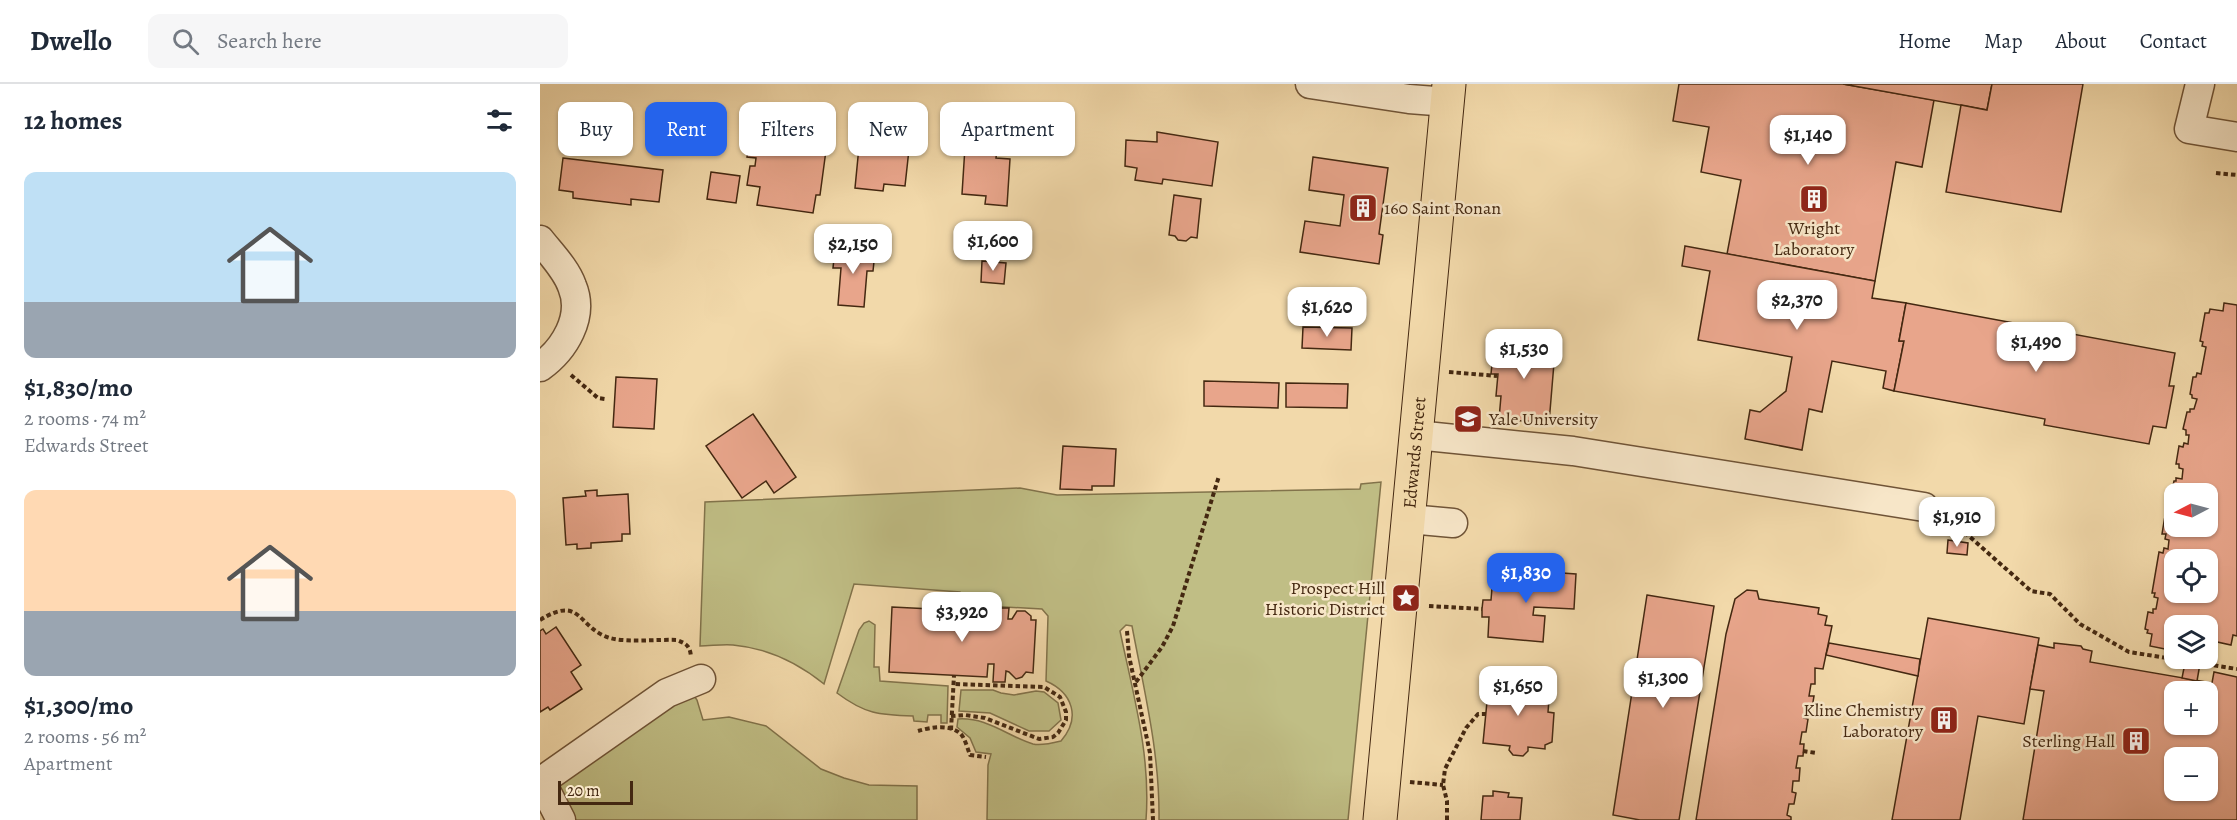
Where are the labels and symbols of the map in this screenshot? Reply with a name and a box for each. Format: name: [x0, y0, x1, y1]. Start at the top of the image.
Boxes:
pin: $1,140: [1759, 115, 1857, 166]
building icon: Wright Laboratory: [1798, 183, 1830, 215]
building icon: 160 Saint Ronan: [1347, 192, 1379, 224]
place label: 160 Saint Ronan: [1384, 196, 1501, 220]
place label: Wright Laboratory: [1774, 216, 1855, 261]
pin: $1,600: [944, 221, 1042, 272]
pin: $2,150: [804, 224, 902, 275]
pin: $2,370: [1748, 280, 1846, 331]
pin: $1,620: [1278, 287, 1376, 338]
pin: $1,490: [1987, 322, 2085, 373]
pin: $1,530: [1475, 329, 1573, 380]
street label: Edwards Street: [1397, 396, 1432, 510]
school or university icon: Yale University: [1452, 403, 1484, 435]
place label: Yale University: [1488, 407, 1599, 431]
north arrow: [2164, 483, 2218, 537]
pin: $1,910: [1908, 497, 2006, 548]
pin: $1,830: [1477, 553, 1575, 604]
place label: Prospect Hill Historic District: [1265, 576, 1386, 621]
place icon: Prospect Hill Historic District: [1390, 582, 1422, 614]
pin: $3,920: [913, 592, 1011, 643]
pin: $1,300: [1614, 658, 1712, 709]
pin: $1,650: [1469, 666, 1567, 717]
place label: Kline Chemistry Laboratory: [1803, 698, 1924, 743]
building icon: Kline Chemistry Laboratory: [1928, 704, 1960, 736]
building icon: Sterling Hall: [2120, 725, 2152, 757]
place label: Sterling Hall: [2022, 729, 2116, 753]
scale bar: [558, 778, 633, 806]

